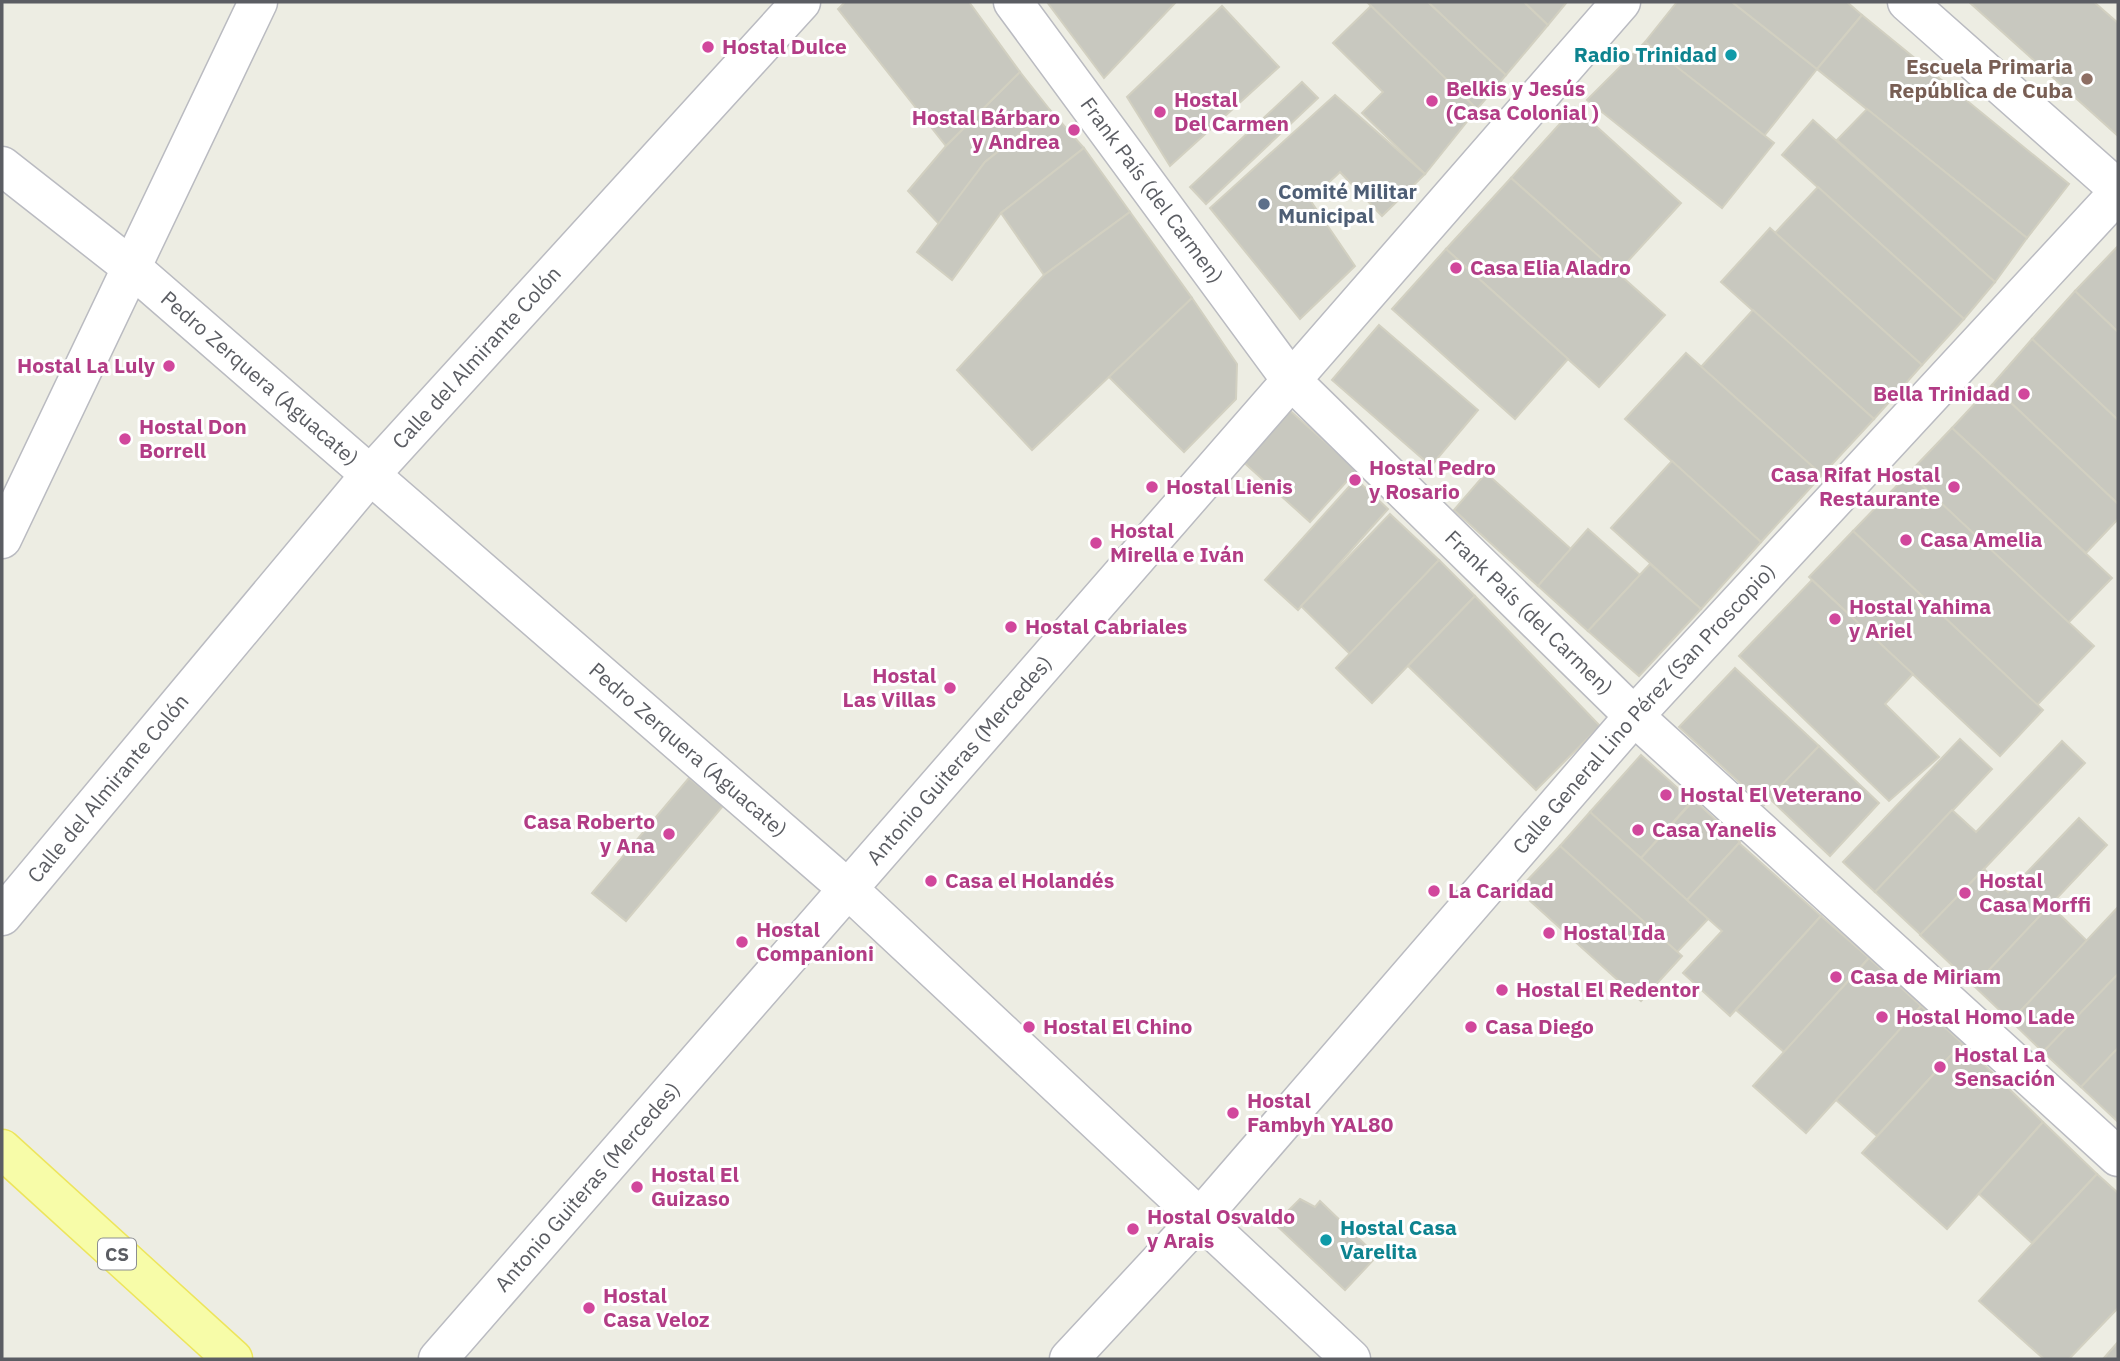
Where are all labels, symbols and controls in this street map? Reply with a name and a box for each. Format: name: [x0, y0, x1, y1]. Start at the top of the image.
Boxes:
place label: Hostal Dulce: [722, 32, 847, 60]
marker: Hostal Dulce: [700, 39, 716, 55]
place label: Radio Trinidad: [1574, 40, 1717, 68]
marker: Radio Trinidad: [1723, 47, 1739, 63]
place label: Escuela Primaria República de Cuba: [1889, 52, 2073, 104]
marker: Escuela Primaria República de Cuba: [2079, 71, 2095, 87]
place label: Belkis y Jesús (Casa Colonial ): [1446, 74, 1599, 126]
place label: Hostal Del Carmen: [1174, 85, 1289, 137]
street label: Frank País (del Carmen): [1075, 91, 1230, 289]
marker: Belkis y Jesús (Casa Colonial ): [1424, 93, 1440, 109]
place label: Hostal Bárbaro y Andrea: [912, 103, 1060, 155]
marker: Hostal Del Carmen: [1152, 104, 1168, 120]
marker: Hostal Bárbaro y Andrea: [1066, 122, 1082, 138]
place label: Comité Militar Municipal: [1278, 177, 1418, 229]
marker: Comité Militar Municipal: [1256, 196, 1272, 212]
place label: Casa Elia Aladro: [1470, 253, 1631, 281]
street label: Calle del Almirante Colón: [386, 260, 567, 455]
marker: Casa Elia Aladro: [1448, 260, 1464, 276]
street label: Pedro Zerquera (Aguacate): [155, 284, 365, 471]
place label: Hostal La Luly: [17, 351, 156, 379]
marker: Hostal La Luly: [161, 358, 177, 374]
place label: Bella Trinidad: [1873, 379, 2010, 407]
marker: Bella Trinidad: [2016, 386, 2032, 402]
place label: Hostal Don Borrell: [139, 412, 247, 464]
marker: Hostal Don Borrell: [117, 431, 133, 447]
place label: Hostal Pedro y Rosario: [1369, 453, 1496, 505]
place label: Casa Rifat Hostal Restaurante: [1771, 460, 1940, 512]
place label: Hostal Lienis: [1166, 472, 1293, 500]
marker: Hostal Pedro y Rosario: [1347, 472, 1363, 488]
marker: Hostal Lienis: [1144, 479, 1160, 495]
marker: Casa Rifat Hostal Restaurante: [1946, 479, 1962, 495]
place label: Hostal Mirella e Iván: [1110, 516, 1244, 568]
street label: Frank País (del Carmen): [1439, 524, 1619, 701]
place label: Casa Amelia: [1920, 525, 2042, 553]
marker: Casa Amelia: [1898, 532, 1914, 548]
marker: Hostal Mirella e Iván: [1088, 535, 1104, 551]
street label: Calle General Lino Pérez (San Proscopio): [1506, 557, 1781, 860]
place label: Hostal Yahima y Ariel: [1849, 592, 1991, 644]
marker: Hostal Yahima y Ariel: [1827, 611, 1843, 627]
place label: Hostal Cabriales: [1025, 612, 1187, 640]
marker: Hostal Cabriales: [1003, 619, 1019, 635]
street label: Antonio Guiteras (Mercedes): [860, 649, 1058, 871]
street label: Pedro Zerquera (Aguacate): [584, 656, 793, 843]
place label: Hostal Las Villas: [843, 661, 936, 713]
marker: Hostal Las Villas: [942, 680, 958, 696]
street label: Calle del Almirante Colón: [21, 688, 195, 888]
place label: Hostal El Veterano: [1680, 780, 1862, 808]
marker: Hostal El Veterano: [1658, 787, 1674, 803]
place label: Casa Roberto y Ana: [523, 807, 655, 859]
place label: Casa Yanelis: [1652, 815, 1777, 843]
marker: Casa Yanelis: [1630, 822, 1646, 838]
marker: Casa Roberto y Ana: [661, 826, 677, 842]
place label: Casa el Holandés: [945, 866, 1114, 894]
place label: Hostal Casa Morffi: [1979, 866, 2091, 918]
marker: Casa el Holandés: [923, 873, 939, 889]
place label: La Caridad: [1448, 876, 1554, 904]
marker: La Caridad: [1426, 883, 1442, 899]
marker: Hostal Casa Morffi: [1957, 885, 1973, 901]
place label: Hostal Companioni: [756, 915, 874, 967]
place label: Hostal Ida: [1563, 918, 1666, 946]
marker: Hostal Ida: [1541, 925, 1557, 941]
marker: Hostal Companioni: [734, 934, 750, 950]
place label: Casa de Miriam: [1850, 962, 2001, 990]
marker: Casa de Miriam: [1828, 969, 1844, 985]
place label: Hostal El Redentor: [1516, 975, 1700, 1003]
marker: Hostal El Redentor: [1494, 982, 1510, 998]
place label: Hostal Homo Lade: [1896, 1002, 2075, 1030]
marker: Hostal Homo Lade: [1874, 1009, 1890, 1025]
place label: Hostal El Chino: [1043, 1012, 1193, 1040]
place label: Casa Diego: [1485, 1012, 1594, 1040]
marker: Hostal El Chino: [1021, 1019, 1037, 1035]
marker: Casa Diego: [1463, 1019, 1479, 1035]
place label: Hostal La Sensación: [1954, 1040, 2055, 1092]
marker: Hostal La Sensación: [1932, 1059, 1948, 1075]
street label: Antonio Guiteras (Mercedes): [488, 1076, 686, 1297]
place label: Hostal Fambyh YAL80: [1247, 1086, 1393, 1138]
marker: Hostal Fambyh YAL80: [1225, 1105, 1241, 1121]
place label: Hostal El Guizaso: [651, 1160, 739, 1212]
marker: Hostal El Guizaso: [629, 1179, 645, 1195]
place label: Hostal Osvaldo y Arais: [1147, 1202, 1295, 1254]
place label: Hostal Casa Varelita: [1340, 1213, 1457, 1265]
marker: Hostal Osvaldo y Arais: [1125, 1221, 1141, 1237]
marker: Hostal Casa Varelita: [1318, 1232, 1334, 1248]
road number: CS: [98, 1238, 136, 1270]
place label: Hostal Casa Veloz: [603, 1281, 710, 1333]
marker: Hostal Casa Veloz: [581, 1300, 597, 1316]

